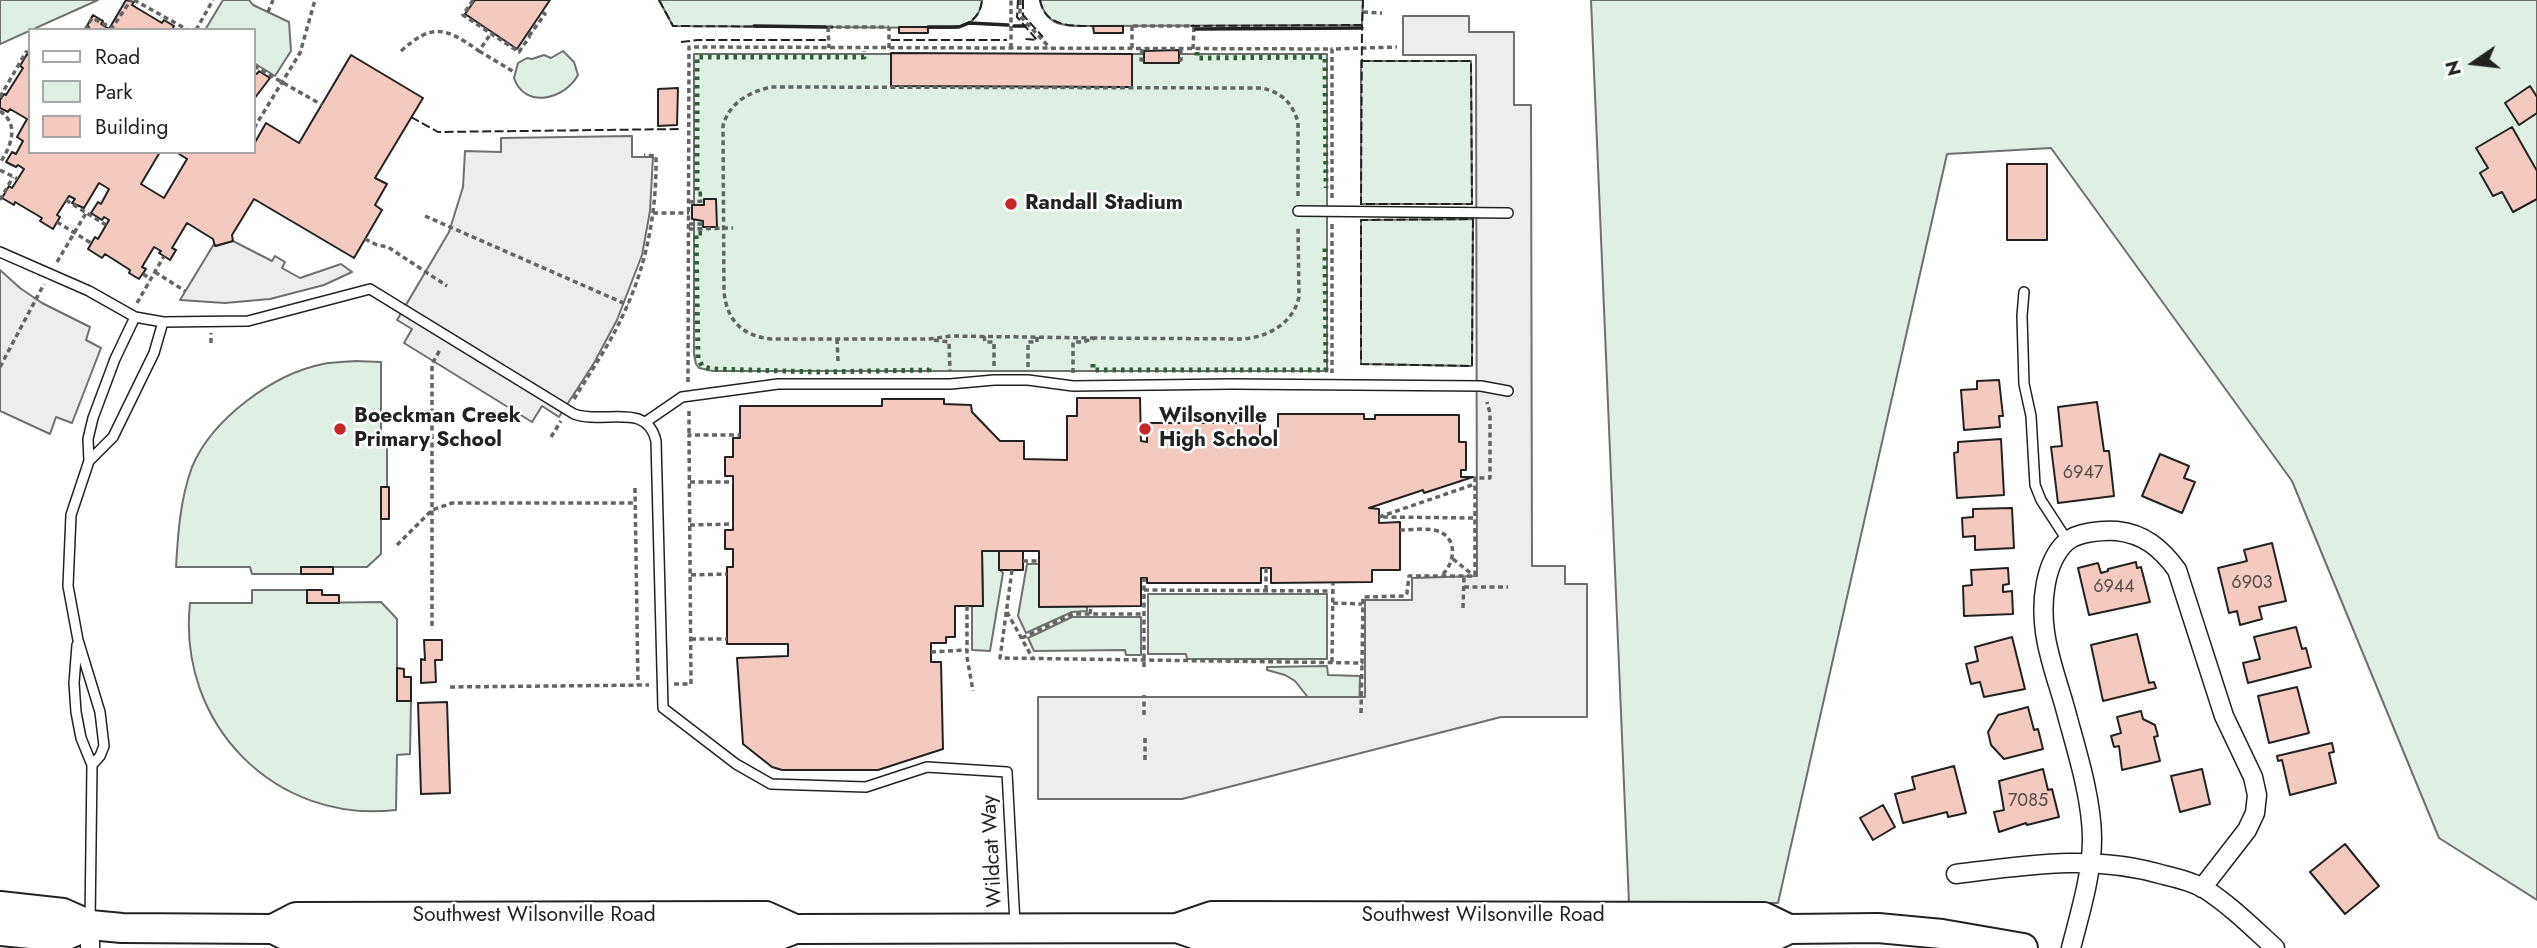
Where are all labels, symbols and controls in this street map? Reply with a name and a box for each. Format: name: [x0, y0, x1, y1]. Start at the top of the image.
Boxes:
legend: [28, 28, 256, 154]
north arrow: [2439, 28, 2509, 98]
text: Road: [95, 42, 140, 72]
text: N: [2438, 58, 2468, 79]
text: Park: [95, 77, 132, 107]
text: Building: [95, 112, 168, 142]
place label: Randall Stadium: [1025, 191, 1183, 217]
marker: Randall Stadium: [1003, 196, 1019, 212]
place label: Boeckman Creek Primary School: [354, 404, 521, 454]
place label: Wilsonville High School: [1159, 404, 1278, 454]
marker: Boeckman Creek Primary School: [332, 421, 348, 437]
marker: Wilsonville High School: [1137, 421, 1153, 437]
house number: 6947: [2063, 463, 2103, 485]
house number: 6903: [2231, 573, 2273, 595]
house number: 6944: [2093, 577, 2135, 599]
house number: 7085: [2008, 791, 2048, 813]
street label: Wildcat Way: [977, 794, 1009, 908]
street label: Southwest Wilsonville Road: [412, 903, 656, 929]
street label: Southwest Wilsonville Road: [1361, 903, 1605, 929]

